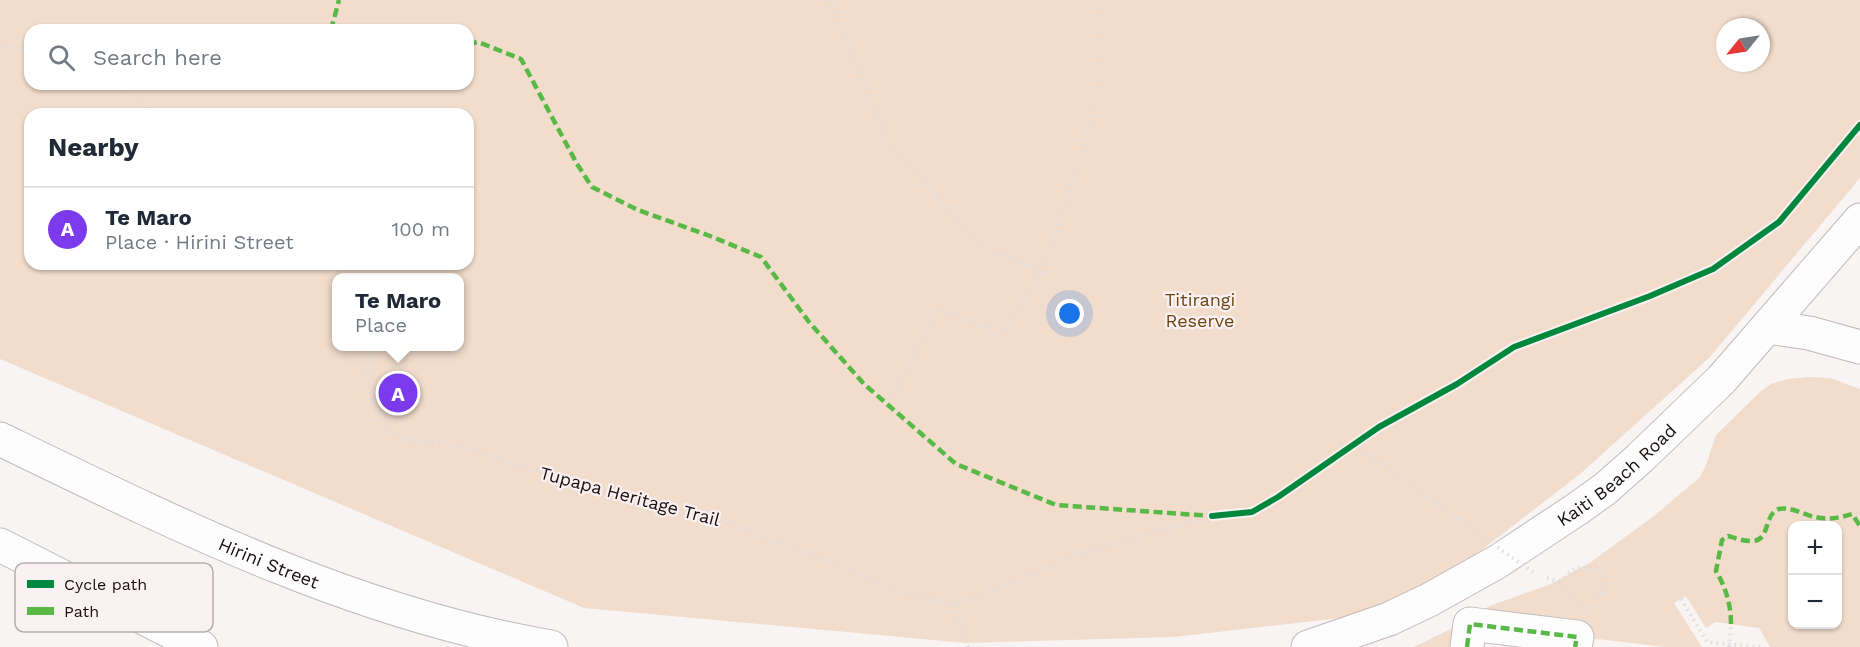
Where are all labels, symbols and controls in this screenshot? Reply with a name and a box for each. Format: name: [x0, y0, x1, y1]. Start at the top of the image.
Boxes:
north arrow: [1716, 18, 1770, 72]
search box: [24, 24, 474, 90]
icon: search: [45, 41, 78, 74]
text: Search here: [93, 45, 222, 70]
text: Nearby: [48, 132, 139, 162]
text: Te Maro: [105, 205, 192, 230]
text: A: [61, 217, 74, 241]
text: 100 m: [391, 217, 450, 241]
text: Place · Hirini Street: [105, 230, 294, 254]
popup: [332, 273, 464, 351]
text: Te Maro: [355, 288, 441, 313]
park label: Titirangi Reserve: [1165, 289, 1235, 331]
your location: [1055, 299, 1084, 328]
text: Place: [355, 313, 407, 337]
pin: A: [378, 370, 418, 416]
street label: Kaiti Beach Road: [1553, 419, 1680, 530]
street label: Tupapa Heritage Trail: [538, 462, 723, 530]
map controls: [1788, 521, 1842, 629]
button: +: [1788, 521, 1842, 575]
street label: Hirini Street: [216, 533, 322, 592]
legend: [15, 563, 213, 632]
text: Cycle path: [64, 575, 147, 594]
button: −: [1788, 575, 1842, 629]
text: Path: [64, 602, 99, 621]

